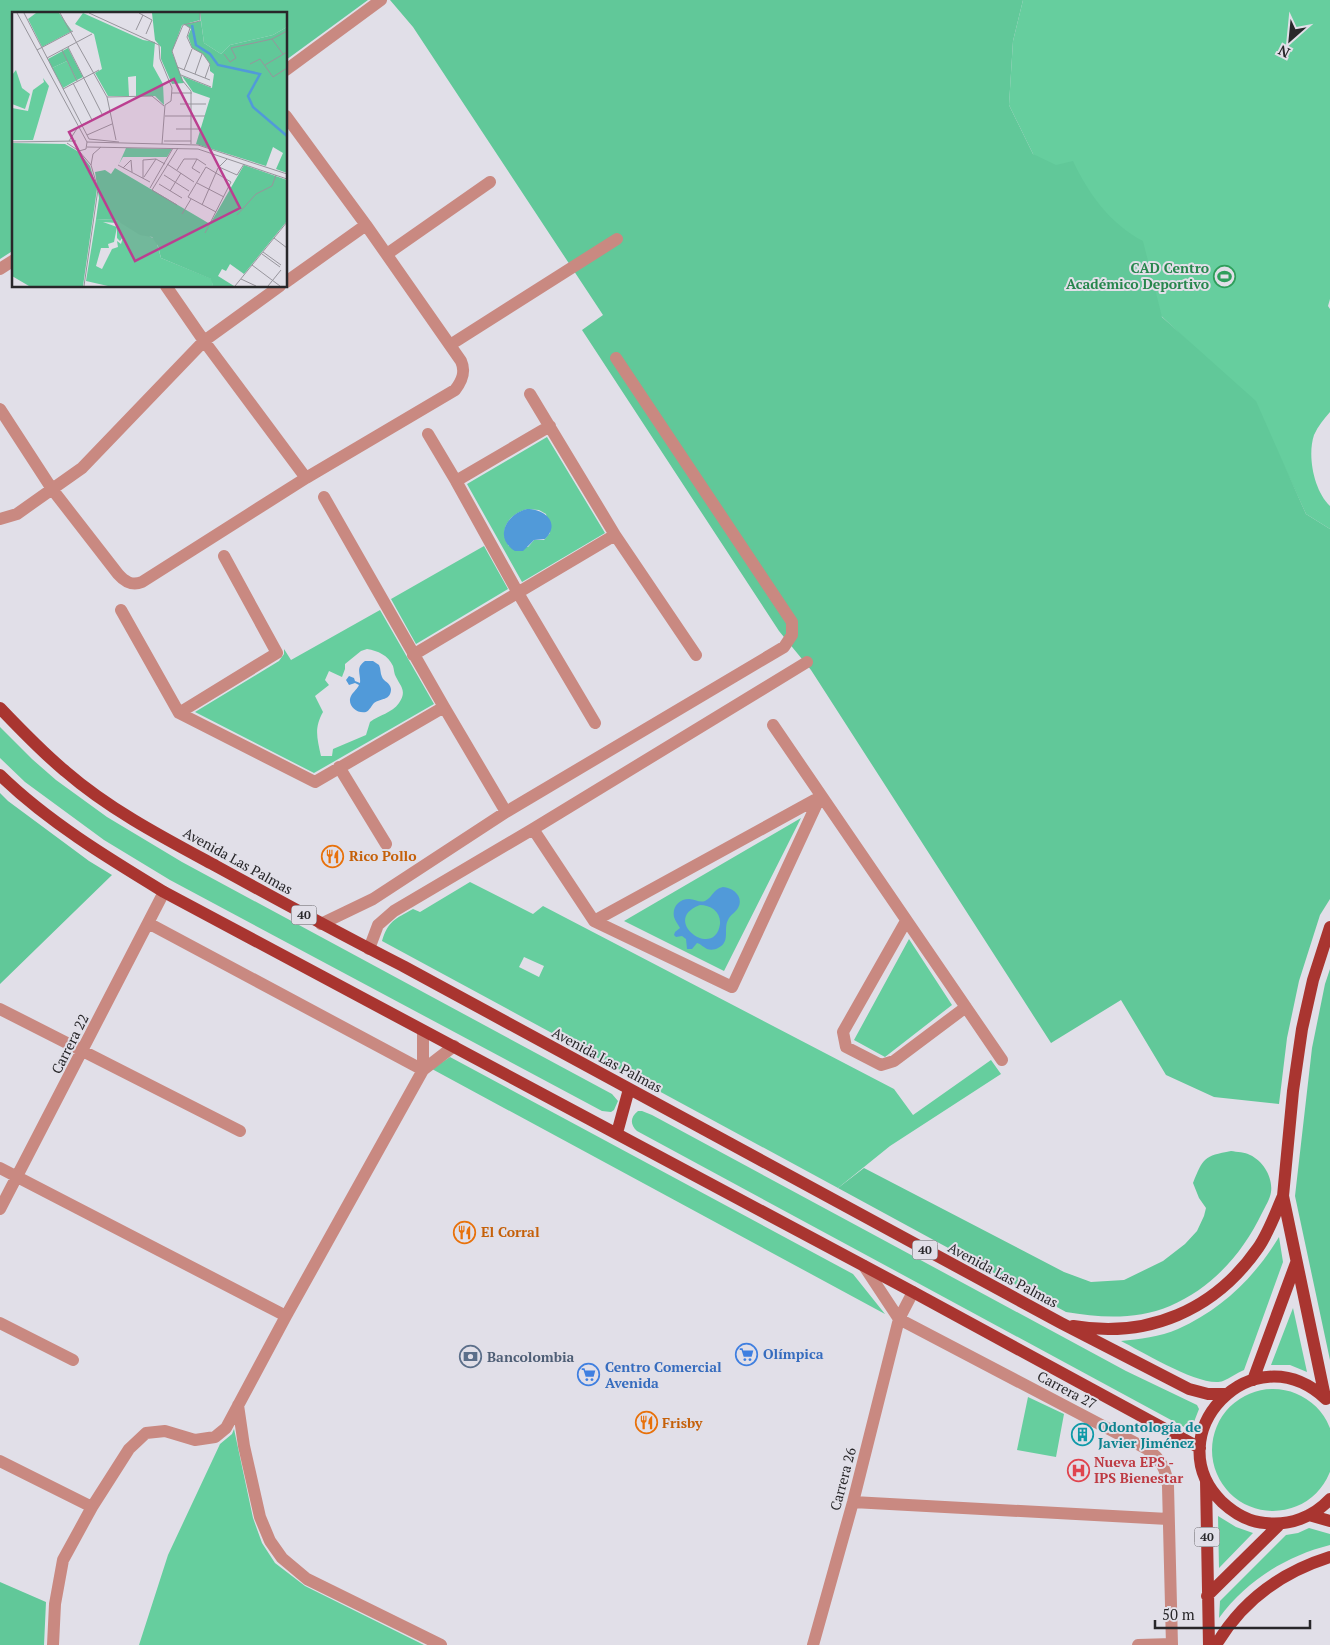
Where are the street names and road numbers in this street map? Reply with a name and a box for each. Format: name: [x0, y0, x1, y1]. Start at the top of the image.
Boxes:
street label: Avenida Las Palmas: [180, 823, 296, 899]
road number: 40: [292, 906, 316, 924]
street label: Carrera 22: [46, 1011, 93, 1077]
street label: Avenida Las Palmas: [549, 1022, 666, 1097]
street label: Avenida Las Palmas: [945, 1237, 1062, 1312]
road number: 40: [912, 1240, 938, 1260]
street label: Carrera 27: [1034, 1366, 1100, 1413]
street label: Carrera 26: [825, 1445, 860, 1513]
road number: 40: [1194, 1528, 1220, 1546]

